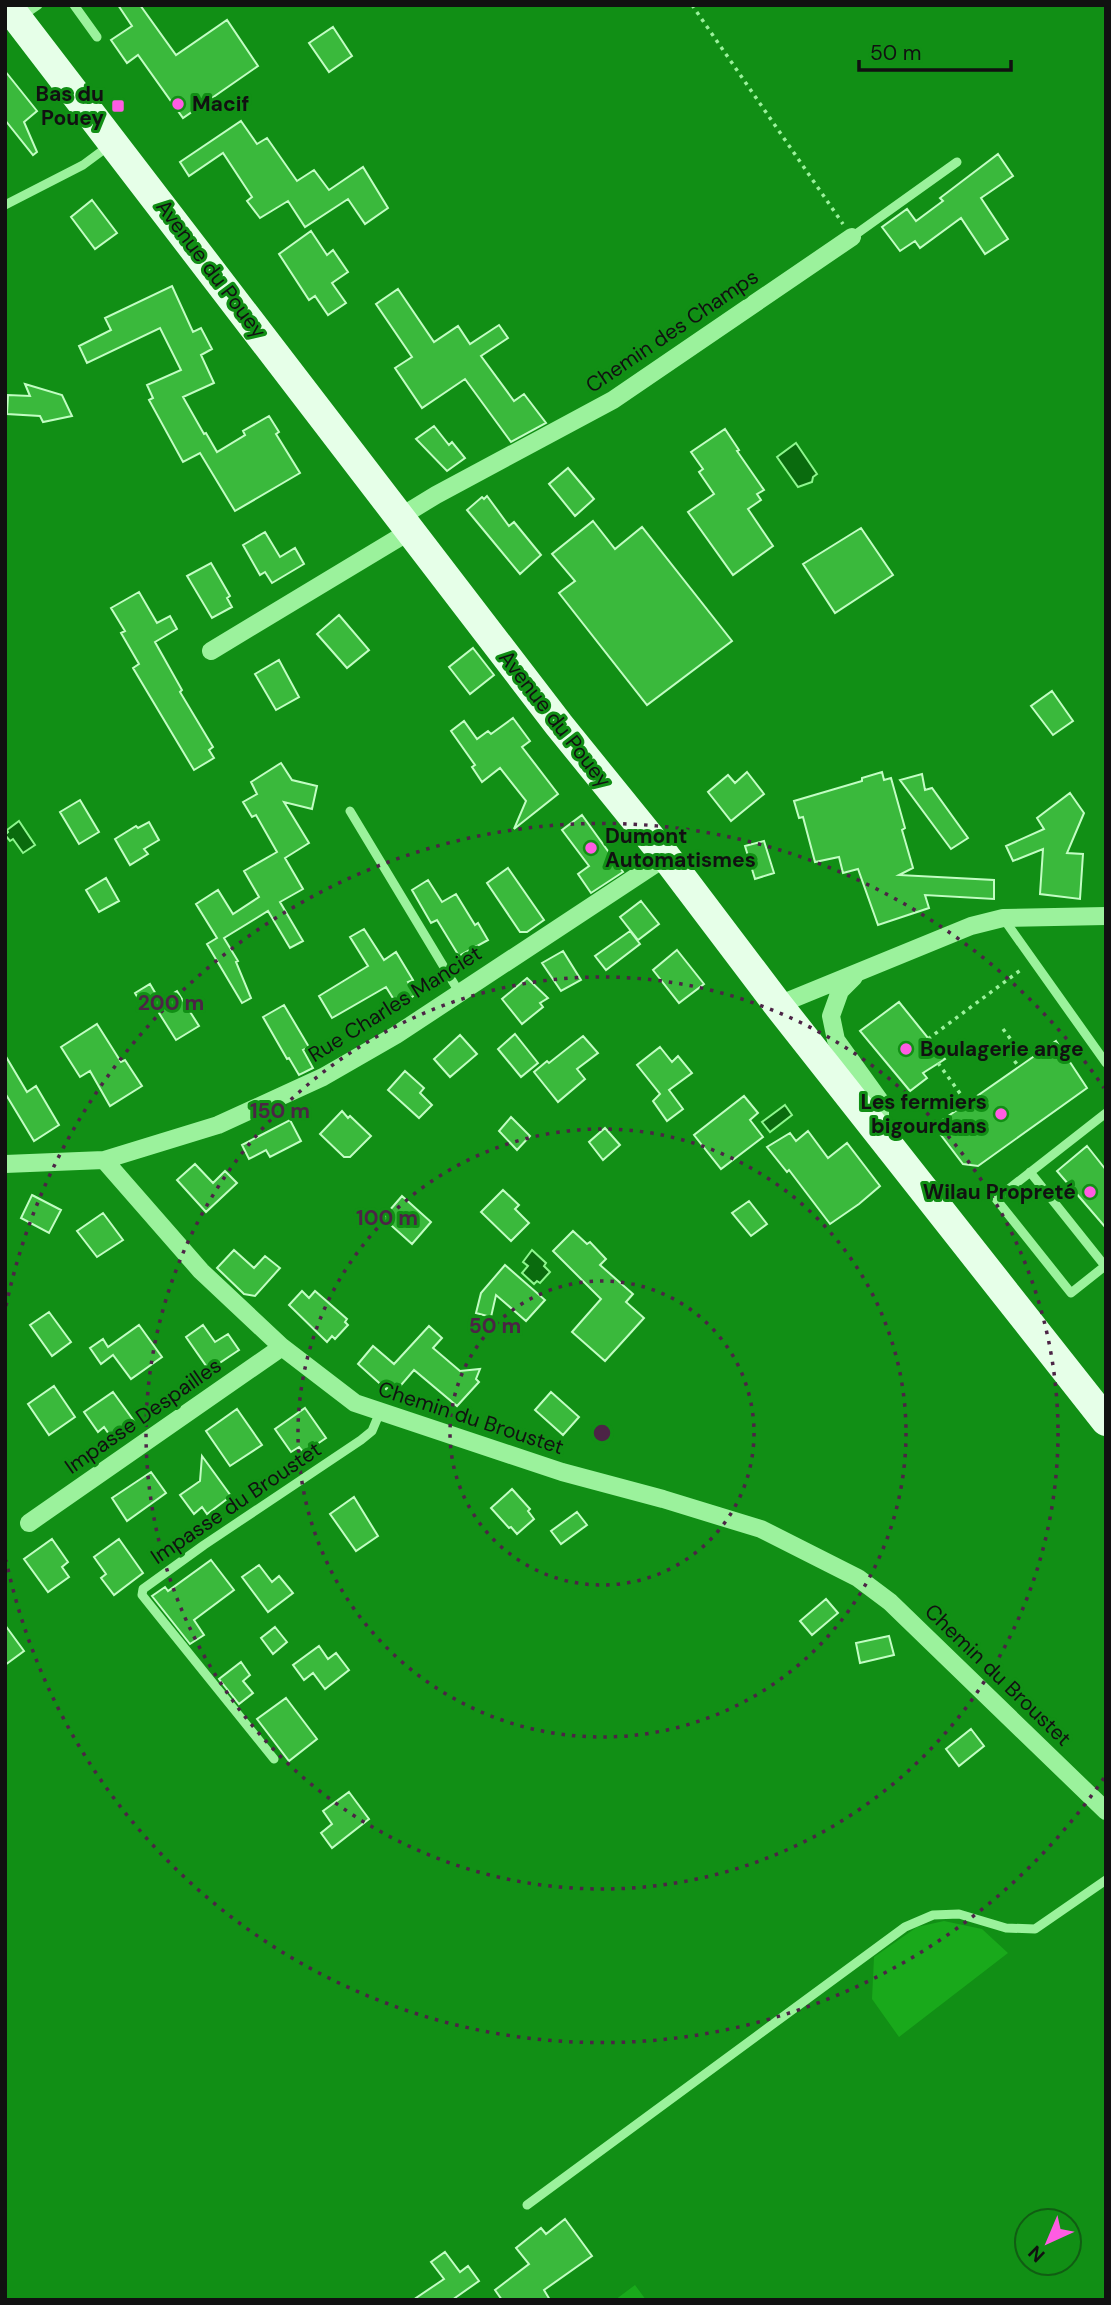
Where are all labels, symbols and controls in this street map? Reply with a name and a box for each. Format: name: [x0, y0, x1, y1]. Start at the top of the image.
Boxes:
scale bar: [859, 28, 1011, 72]
text: 50 m: [870, 39, 921, 67]
place label: Bas du Pouey: [35, 80, 104, 132]
place label: Macif: [192, 90, 249, 118]
marker: Macif: [170, 96, 186, 112]
marker: Bas du Pouey: [110, 98, 126, 114]
street label: Avenue du Pouey: [150, 194, 273, 344]
street label: Chemin des Champs: [580, 263, 764, 399]
street label: Avenue du Pouey: [493, 645, 618, 794]
place label: Dumont Automatismes: [605, 822, 756, 874]
marker: Dumont Automatismes: [583, 840, 599, 856]
street label: Rue Charles Manciet: [303, 939, 487, 1069]
text: 200 m: [138, 989, 204, 1017]
place label: Boulagerie ange: [920, 1035, 1084, 1063]
marker: Boulagerie ange: [898, 1041, 914, 1057]
place label: Les fermiers bigourdans: [860, 1088, 987, 1140]
text: 150 m: [250, 1097, 310, 1125]
marker: Les fermiers bigourdans: [993, 1106, 1009, 1122]
place label: Wilau Propreté: [923, 1178, 1076, 1206]
marker: Wilau Propreté: [1082, 1184, 1098, 1200]
text: 100 m: [356, 1204, 418, 1232]
text: 50 m: [469, 1312, 521, 1340]
street label: Impasse Despailles: [59, 1351, 227, 1481]
street label: Chemin du Broustet: [375, 1375, 567, 1461]
centre of rings: [590, 1421, 614, 1445]
street label: Impasse du Broustet: [145, 1435, 327, 1571]
street label: Chemin du Broustet: [919, 1598, 1077, 1752]
north arrow: [1013, 2207, 1083, 2277]
text: N: [1023, 2240, 1050, 2268]

